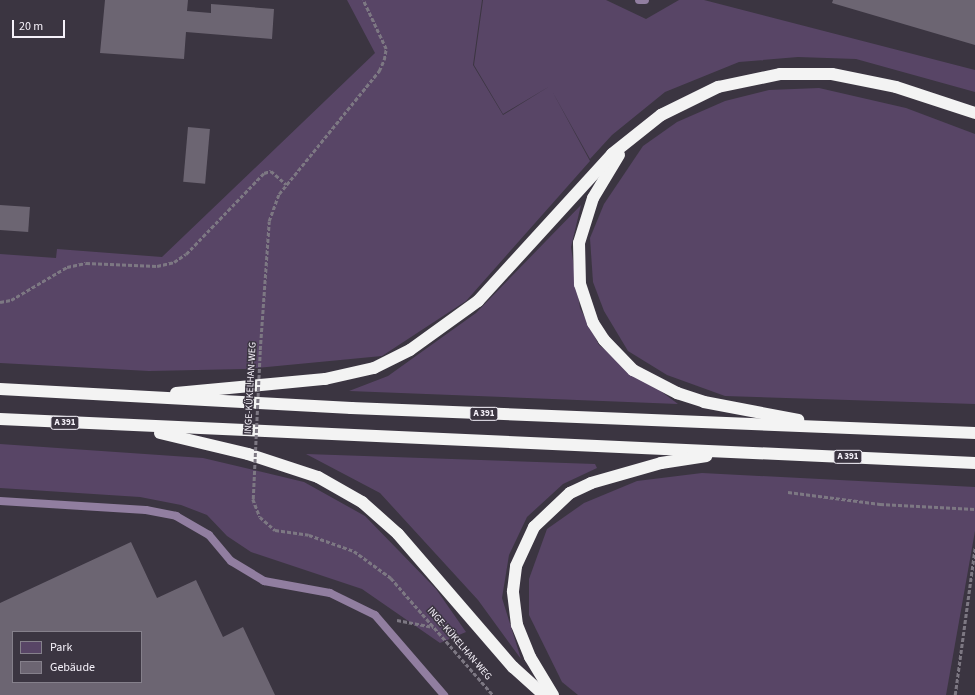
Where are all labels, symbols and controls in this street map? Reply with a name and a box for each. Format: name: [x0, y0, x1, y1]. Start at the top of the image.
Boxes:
scale bar: [14, 12, 67, 38]
text: 20 m: [19, 18, 43, 35]
street label: INGE-KÜKELHAN-WEG: [243, 342, 259, 434]
road number: A 391: [469, 407, 499, 421]
road number: A 391: [50, 416, 80, 430]
road number: A 391: [833, 450, 863, 464]
street label: INGE-KÜKELHAN-WEG: [424, 605, 494, 683]
legend: [12, 631, 142, 683]
text: Park: [50, 639, 72, 656]
text: Gebäude: [50, 659, 95, 676]

